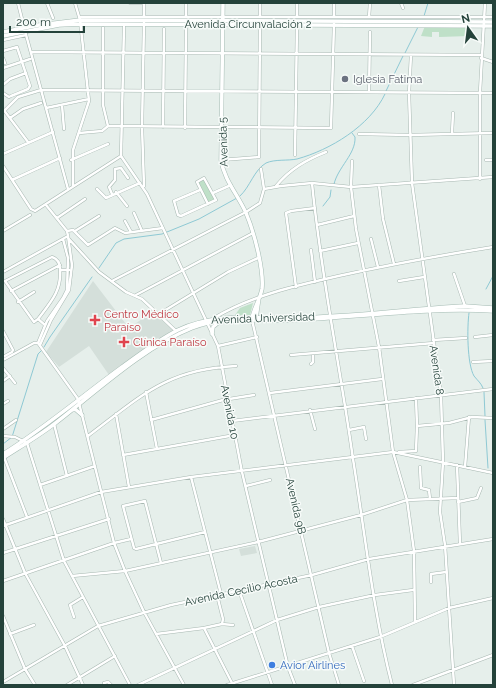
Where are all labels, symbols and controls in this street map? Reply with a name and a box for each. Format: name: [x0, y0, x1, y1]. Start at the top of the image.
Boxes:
scale bar: [10, 8, 84, 34]
north arrow: [448, 8, 488, 48]
text: N: [460, 11, 471, 26]
text: 200 m: [16, 15, 51, 29]
street label: Avenida Circunvalación 2: [185, 18, 312, 31]
place label: Iglesia Fatima: [353, 73, 422, 86]
marker: Iglesia Fatima: [340, 74, 350, 84]
street label: Avenida 5: [216, 117, 231, 167]
place label: Centro Médico Paraíso: [104, 308, 179, 334]
street label: Avenida Universidad: [211, 310, 315, 327]
marker: Centro Médico Paraíso: [89, 314, 101, 326]
marker: Clínica Paraíso: [118, 336, 130, 348]
place label: Clínica Paraíso: [133, 336, 207, 349]
street label: Avenida 8: [427, 344, 446, 396]
street label: Avenida 10: [218, 384, 241, 441]
street label: Avenida 9B: [283, 477, 308, 536]
street label: Avenida Cecilio Acosta: [183, 572, 299, 609]
place label: Avior Airlines: [280, 659, 345, 672]
marker: Avior Airlines: [267, 660, 277, 670]

